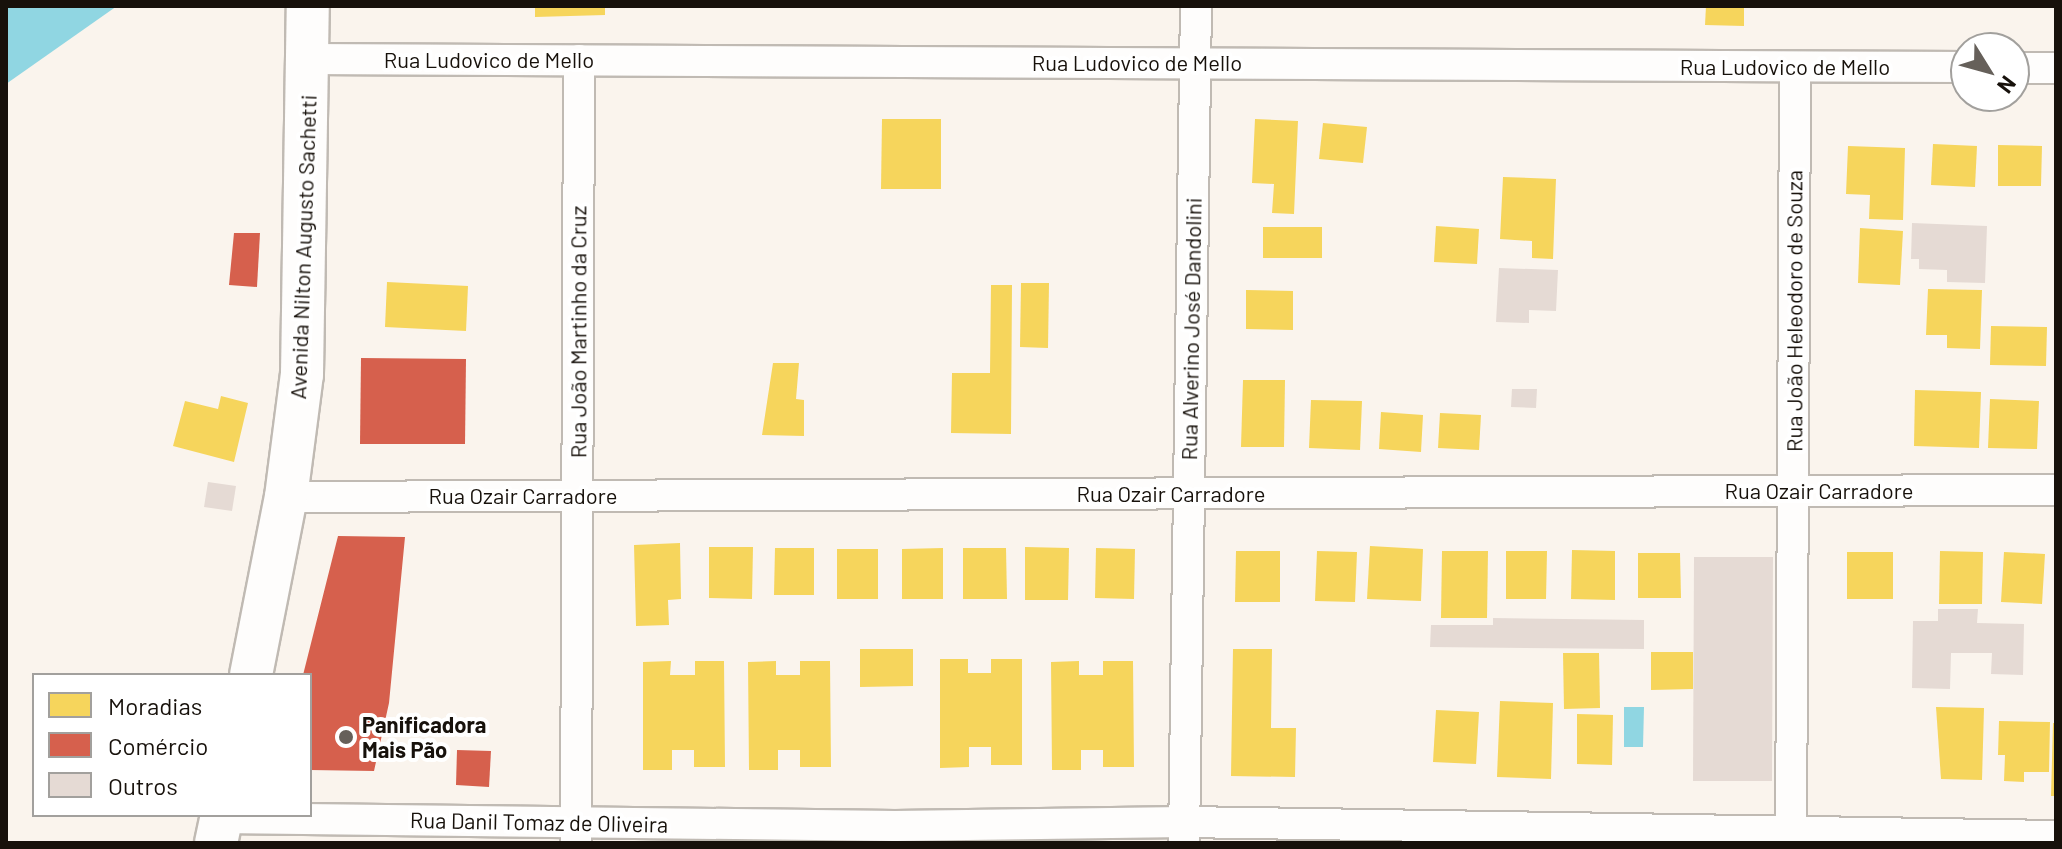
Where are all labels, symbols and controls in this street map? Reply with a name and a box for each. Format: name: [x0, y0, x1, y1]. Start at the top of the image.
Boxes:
north arrow: [1950, 32, 2030, 112]
street label: Rua Ludovico de Mello: [384, 47, 594, 73]
street label: Rua Ludovico de Mello: [1032, 50, 1242, 76]
street label: Rua Ludovico de Mello: [1680, 54, 1890, 80]
text: N: [1993, 72, 2022, 99]
street label: Avenida Nilton Augusto Sachetti: [284, 94, 322, 400]
street label: Rua João Heleodoro de Souza: [1781, 170, 1807, 452]
street label: Rua Alverino José Dandolini: [1176, 197, 1206, 461]
street label: Rua João Martinho da Cruz: [565, 206, 591, 458]
street label: Rua Ozair Carradore: [1725, 478, 1913, 504]
street label: Rua Ozair Carradore: [1077, 481, 1265, 507]
street label: Rua Ozair Carradore: [429, 483, 617, 509]
legend: [32, 673, 312, 817]
text: Moradias: [108, 691, 202, 720]
place label: Panificadora Mais Pão: [362, 711, 486, 762]
marker: Panificadora Mais Pão: [337, 728, 355, 746]
text: Comércio: [108, 731, 208, 760]
text: Outros: [108, 771, 178, 800]
street label: Rua Danil Tomaz de Oliveira: [410, 807, 668, 837]

